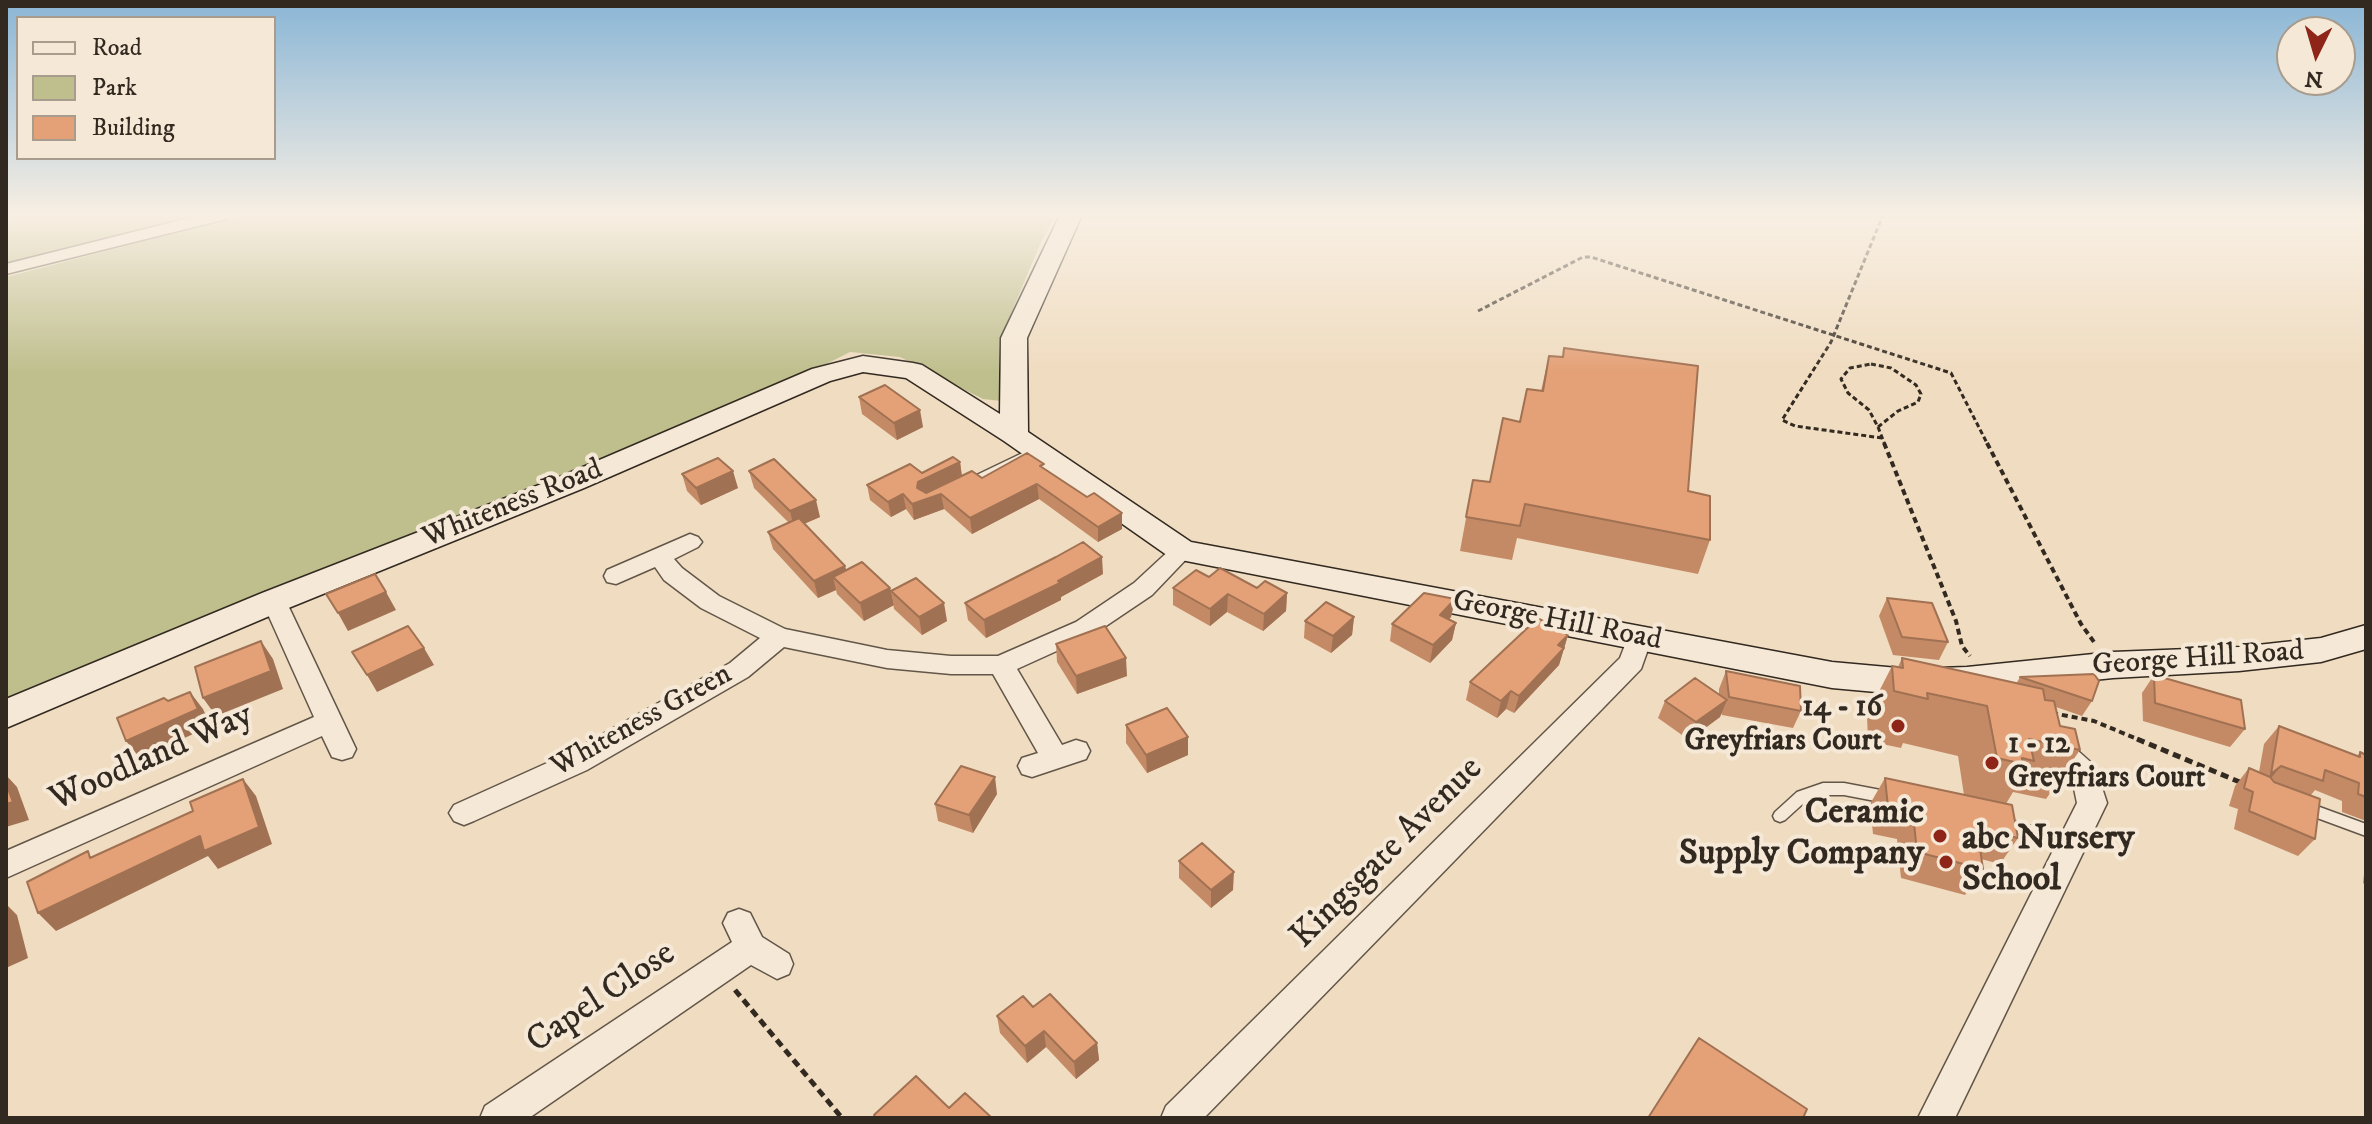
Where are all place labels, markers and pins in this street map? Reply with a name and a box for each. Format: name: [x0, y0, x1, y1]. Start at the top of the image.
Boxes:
place label: 14 - 16 Greyfriars Court: [1685, 691, 1882, 762]
marker: 14 - 16 Greyfriars Court: [1889, 717, 1907, 735]
place label: 1 - 12 Greyfriars Court: [2008, 728, 2205, 798]
marker: 1 - 12 Greyfriars Court: [1983, 754, 2001, 772]
place label: Ceramic Supply Company: [1679, 793, 1924, 878]
place label: abc Nursery School: [1962, 819, 2134, 904]
marker: Ceramic Supply Company: [1931, 827, 1949, 845]
marker: abc Nursery School: [1937, 853, 1955, 871]

